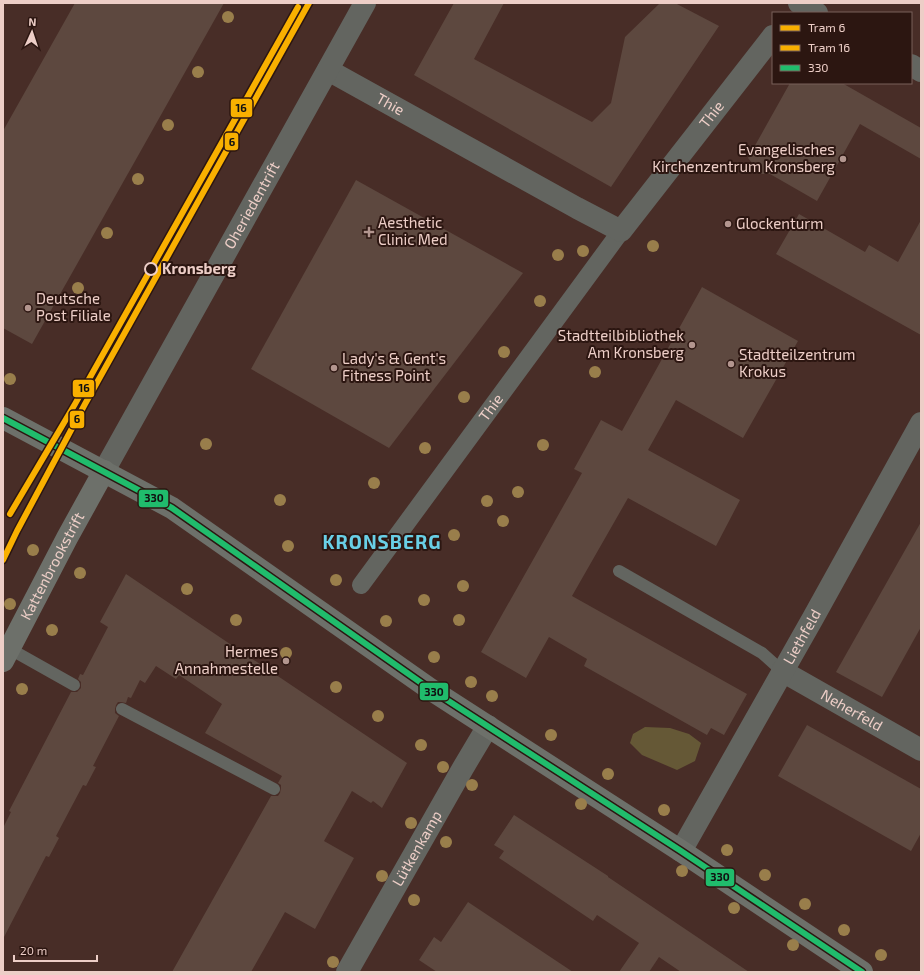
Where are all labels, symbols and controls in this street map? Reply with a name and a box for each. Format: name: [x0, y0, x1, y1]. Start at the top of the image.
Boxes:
north arrow: [12, 12, 52, 52]
legend: [772, 12, 912, 84]
text: N: [28, 15, 37, 28]
text: Tram 6: [808, 20, 845, 34]
text: Tram 16: [808, 40, 850, 54]
text: 330: [808, 60, 829, 74]
street label: Thie: [373, 89, 408, 118]
street label: Thie: [695, 97, 727, 131]
line badge: 16: [230, 98, 253, 118]
text: 16: [235, 101, 247, 114]
line badge: 6: [224, 132, 239, 151]
text: 6: [229, 135, 236, 148]
place label: Evangelisches Kirchenzentrum Kronsberg: [652, 140, 836, 175]
marker: Evangelisches Kirchenzentrum Kronsberg: [838, 154, 848, 164]
street label: Oheriedentrift: [220, 158, 283, 252]
place label: Aesthetic Clinic Med: [378, 213, 448, 248]
place label: Glockenturm: [736, 214, 823, 232]
marker: Glockenturm: [723, 219, 733, 229]
marker: Aesthetic Clinic Med: [363, 226, 375, 238]
place label: Kronsberg: [162, 259, 236, 277]
marker: Kronsberg: [144, 262, 158, 276]
place label: Deutsche Post Filiale: [36, 289, 111, 324]
marker: Deutsche Post Filiale: [23, 303, 33, 313]
place label: Stadtteilbibliothek Am Kronsberg: [558, 326, 685, 361]
marker: Stadtteilbibliothek Am Kronsberg: [687, 340, 697, 350]
place label: Stadtteilzentrum Krokus: [739, 345, 855, 380]
place label: Lady's & Gent's Fitness Point: [342, 349, 446, 384]
marker: Stadtteilzentrum Krokus: [726, 359, 736, 369]
marker: Lady's & Gent's Fitness Point: [329, 363, 339, 373]
line badge: 16: [72, 379, 95, 398]
text: 16: [78, 381, 90, 394]
street label: Thie: [475, 390, 506, 424]
line badge: 6: [69, 410, 85, 429]
text: 6: [74, 412, 81, 425]
line badge: 330: [138, 489, 169, 508]
text: 330: [144, 491, 164, 504]
street label: Kattenbrookstrift: [16, 509, 88, 623]
district label: KRONSBERG: [323, 530, 441, 553]
street label: Liethfeld: [779, 606, 824, 667]
place label: Hermes Annahmestelle: [175, 642, 278, 677]
marker: Hermes Annahmestelle: [281, 656, 291, 666]
line badge: 330: [419, 682, 449, 701]
text: 330: [424, 685, 444, 698]
street label: Neherfeld: [818, 685, 886, 734]
street label: Lütkenkamp: [388, 807, 445, 889]
line badge: 330: [705, 868, 735, 887]
text: 330: [710, 870, 730, 883]
scale bar: [14, 937, 97, 963]
text: 20 m: [20, 943, 47, 957]

